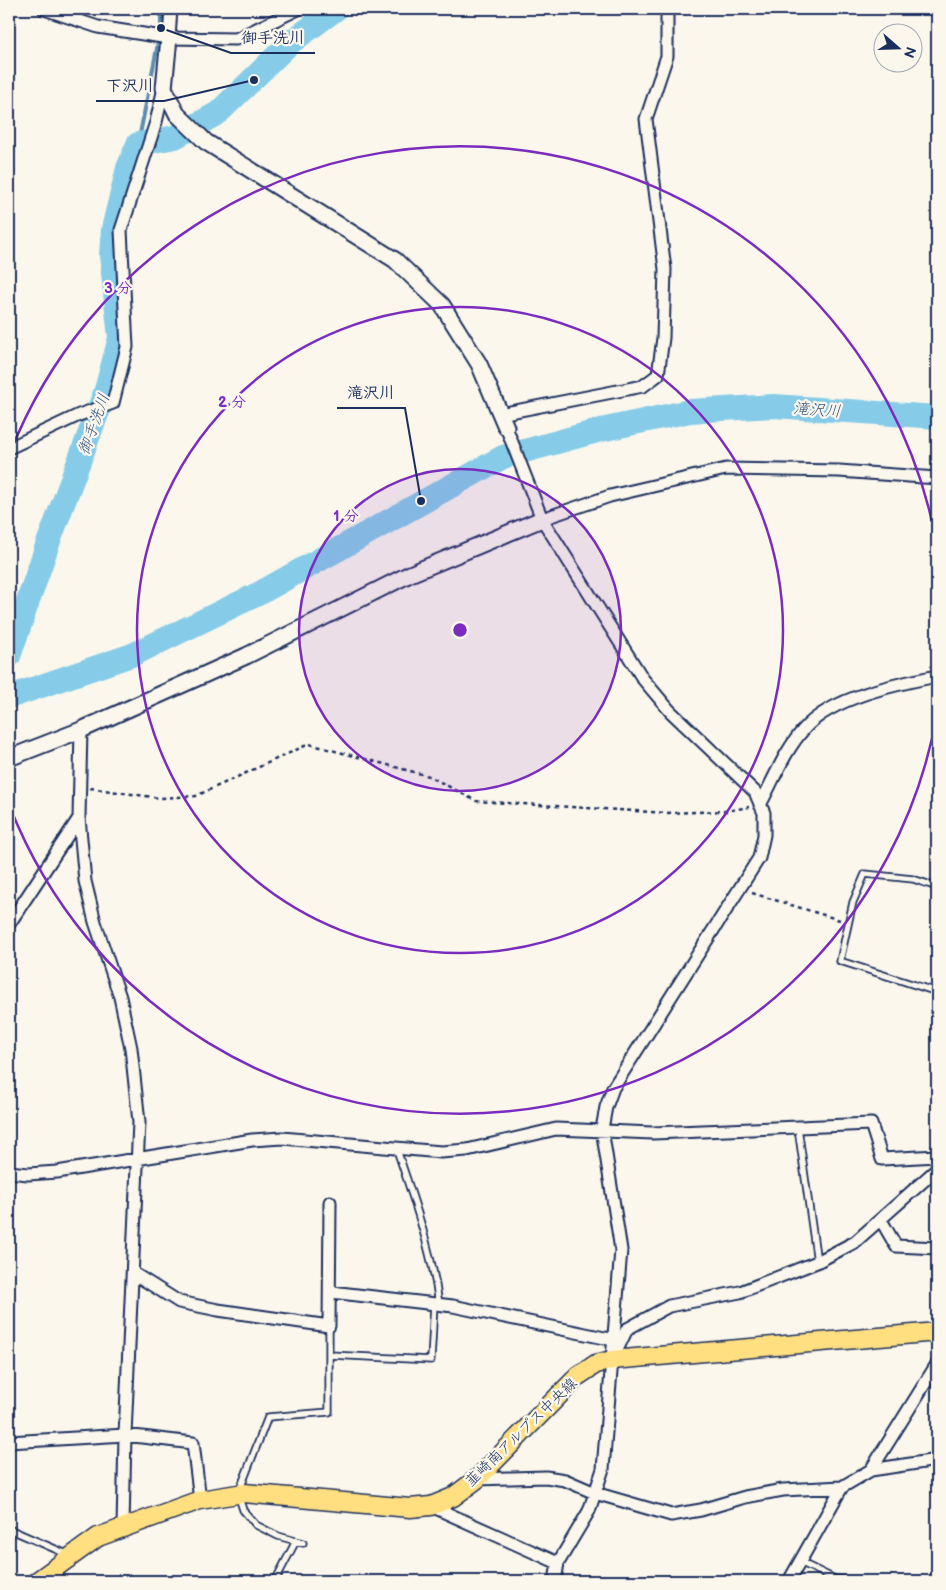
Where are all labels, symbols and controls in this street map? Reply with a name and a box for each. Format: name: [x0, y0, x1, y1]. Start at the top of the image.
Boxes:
callout: 御手洗川: [231, 22, 315, 53]
north arrow: [874, 22, 924, 72]
text: 御手洗川: [241, 29, 305, 48]
text: N: [900, 44, 920, 60]
callout: 下沢川: [96, 70, 164, 101]
text: 下沢川: [106, 77, 154, 96]
text: 3 分: [104, 279, 132, 298]
callout: 滝沢川: [337, 377, 405, 408]
text: 滝沢川: [347, 384, 395, 403]
water label: 御手洗川: [75, 391, 114, 458]
text: 2 分: [218, 393, 246, 412]
water label: 滝沢川: [792, 399, 842, 422]
text: 1 分: [333, 507, 359, 526]
centre of rings: [451, 621, 469, 639]
street label: 韮崎南アルプス中央線: [461, 1374, 581, 1491]

